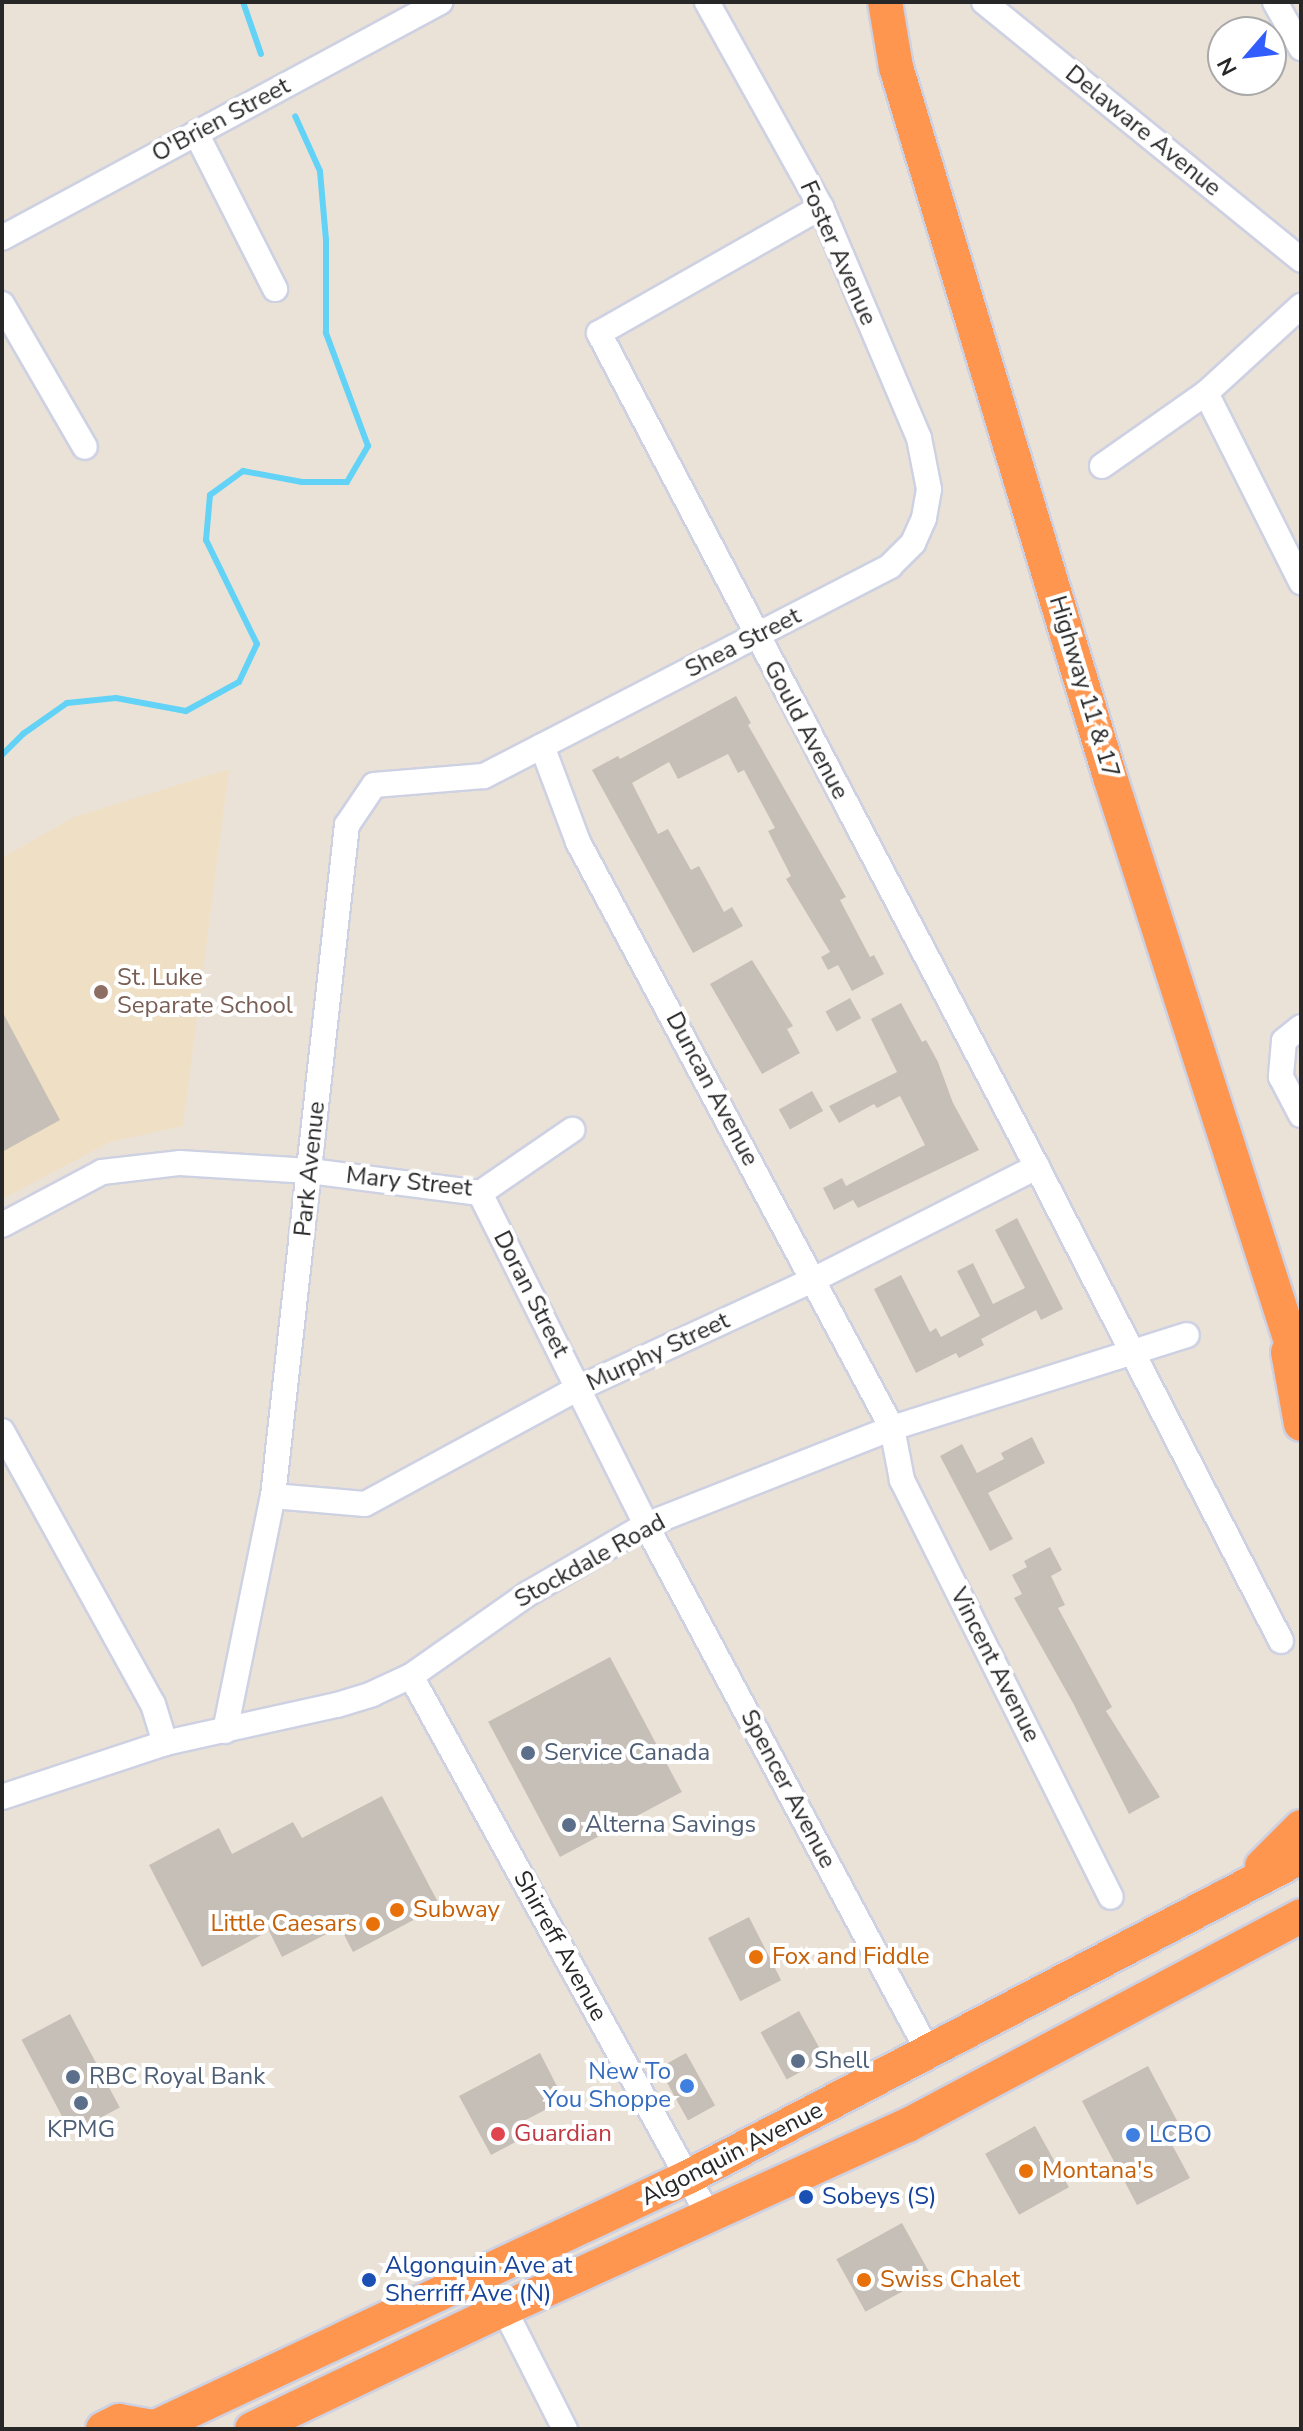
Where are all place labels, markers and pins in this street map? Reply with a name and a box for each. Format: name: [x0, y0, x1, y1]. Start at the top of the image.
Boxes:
place label: St. Luke Separate School: [117, 964, 293, 1020]
marker: St. Luke Separate School: [92, 983, 110, 1001]
place label: Service Canada: [544, 1739, 710, 1767]
marker: Service Canada: [519, 1744, 537, 1762]
place label: Alterna Savings: [585, 1811, 756, 1839]
marker: Alterna Savings: [560, 1816, 578, 1834]
place label: Subway: [413, 1896, 500, 1924]
marker: Subway: [388, 1901, 406, 1919]
place label: Little Caesars: [210, 1910, 357, 1938]
marker: Little Caesars: [364, 1915, 382, 1933]
place label: Fox and Fiddle: [772, 1943, 930, 1971]
marker: Fox and Fiddle: [747, 1948, 765, 1966]
place label: Shell: [814, 2047, 869, 2075]
marker: Shell: [789, 2052, 807, 2070]
place label: New To You Shoppe: [543, 2058, 671, 2114]
place label: RBC Royal Bank: [89, 2063, 265, 2091]
marker: RBC Royal Bank: [64, 2068, 82, 2086]
marker: New To You Shoppe: [678, 2077, 696, 2095]
marker: KPMG: [72, 2094, 90, 2112]
place label: KPMG: [47, 2116, 115, 2144]
place label: Guardian: [514, 2120, 612, 2148]
place label: LCBO: [1149, 2121, 1212, 2149]
marker: Guardian: [489, 2125, 507, 2143]
marker: LCBO: [1124, 2126, 1142, 2144]
place label: Montana's: [1042, 2157, 1154, 2185]
marker: Montana's: [1017, 2162, 1035, 2180]
place label: Sobeys (S): [822, 2183, 936, 2211]
marker: Sobeys (S): [797, 2188, 815, 2206]
place label: Algonquin Ave at Sherriff Ave (N): [385, 2252, 572, 2308]
place label: Swiss Chalet: [880, 2266, 1020, 2294]
marker: Algonquin Ave at Sherriff Ave (N): [360, 2271, 378, 2289]
marker: Swiss Chalet: [855, 2271, 873, 2289]

